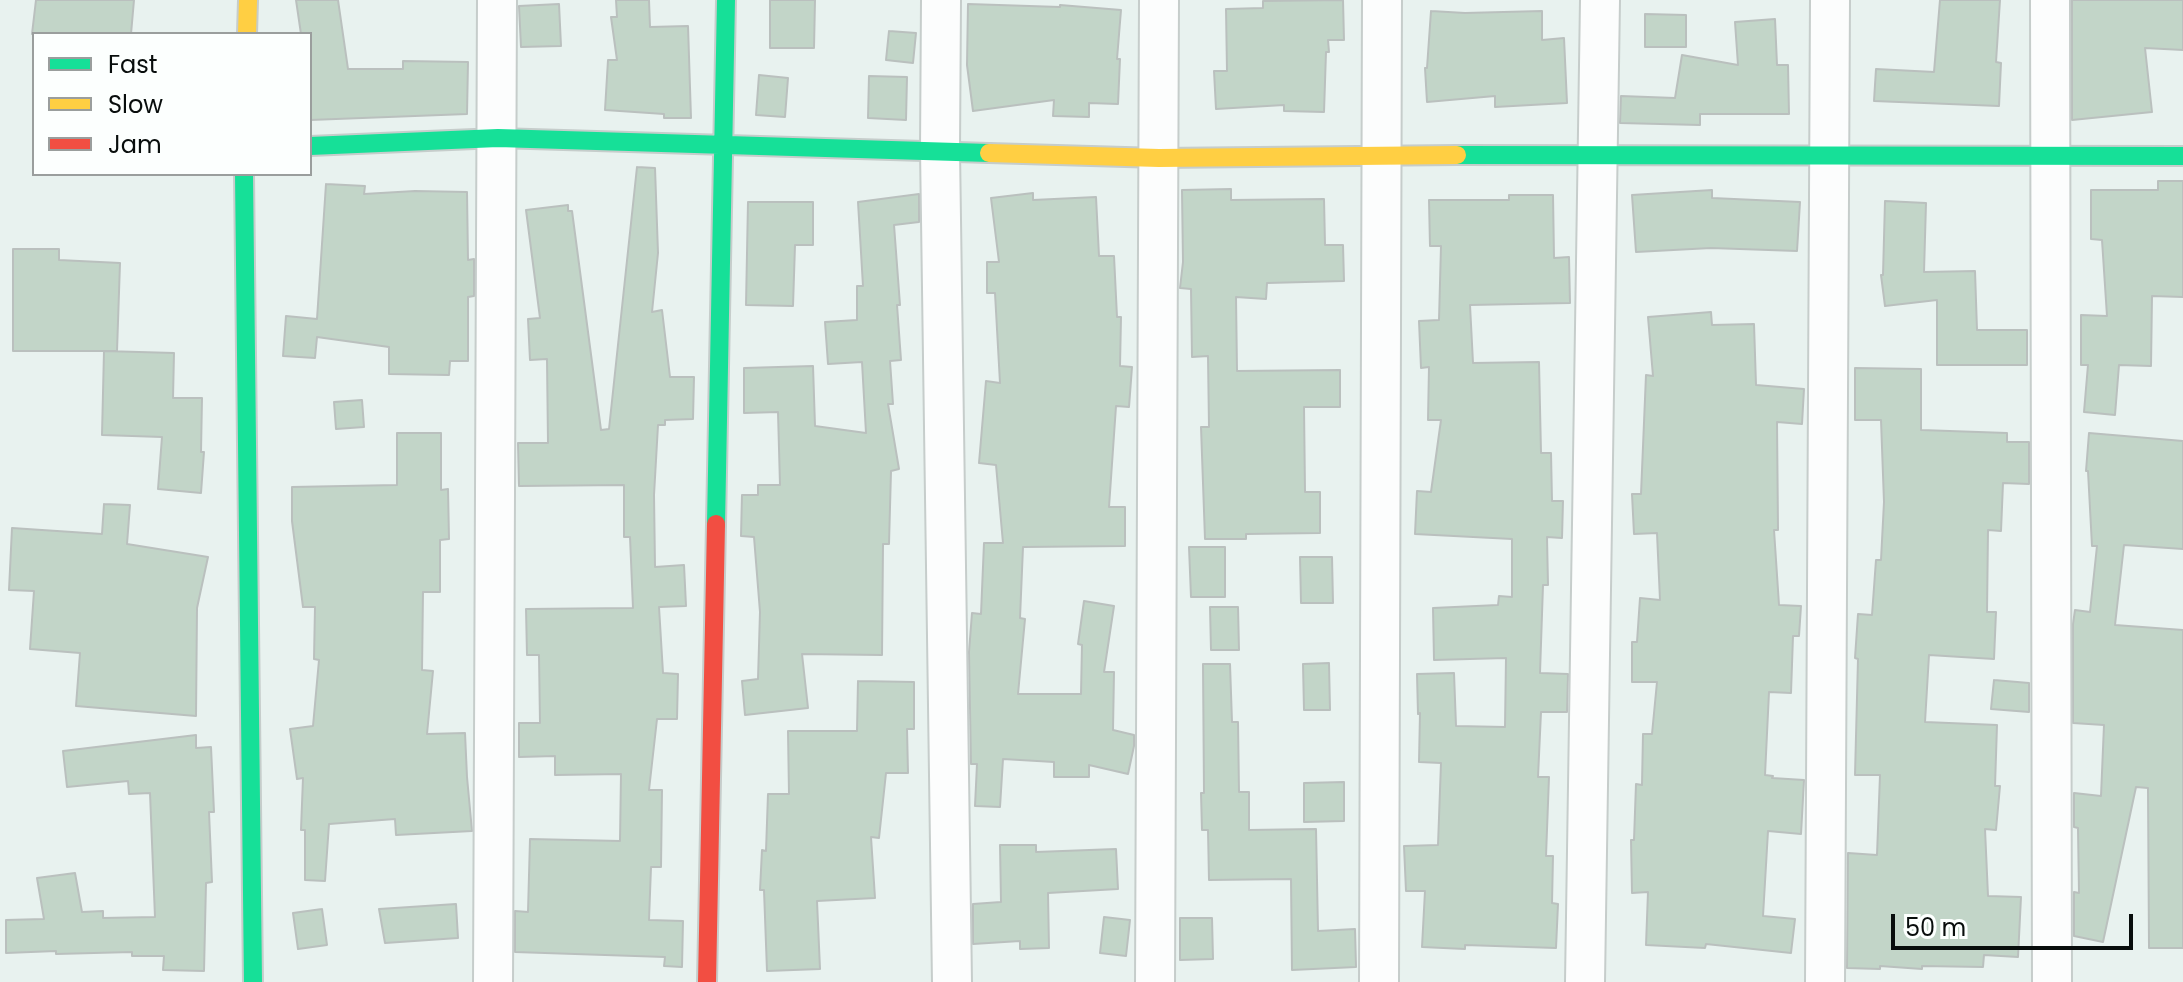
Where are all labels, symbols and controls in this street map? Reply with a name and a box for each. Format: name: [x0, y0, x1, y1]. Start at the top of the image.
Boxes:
legend: [32, 32, 312, 176]
text: Fast: [108, 48, 158, 81]
text: Slow: [108, 88, 163, 121]
text: Jam: [108, 128, 162, 161]
scale bar: [1895, 898, 2137, 948]
text: 50 m: [1905, 911, 1966, 944]

